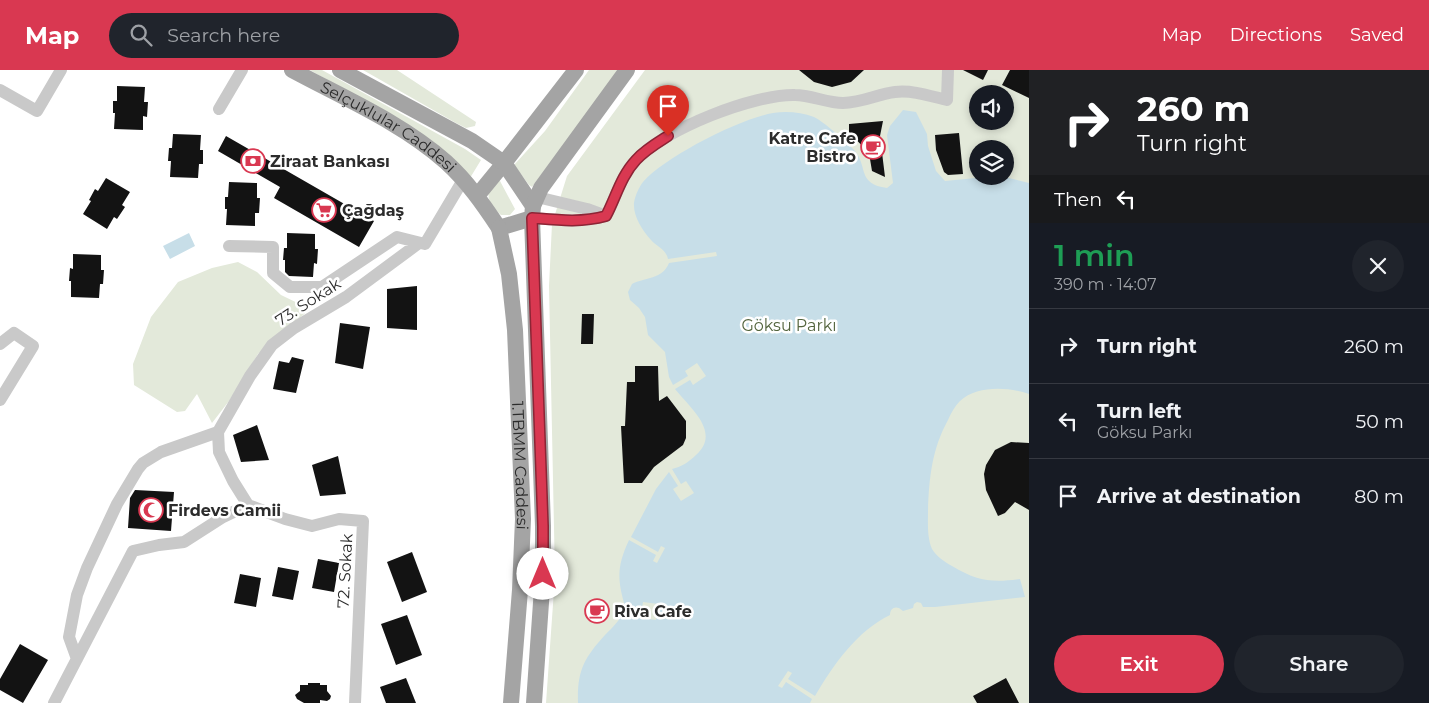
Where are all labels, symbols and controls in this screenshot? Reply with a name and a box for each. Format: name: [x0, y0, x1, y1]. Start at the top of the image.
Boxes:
search box: [109, 13, 459, 58]
text: Map: [25, 21, 79, 50]
icon: search: [127, 21, 155, 49]
text: Search here: [167, 24, 280, 47]
text: Map: [1162, 24, 1202, 46]
text: Directions: [1230, 24, 1322, 46]
text: Saved: [1350, 24, 1404, 46]
street label: Selçuklular Caddesi: [317, 77, 460, 176]
pin: [647, 85, 689, 136]
map controls: [969, 85, 1014, 185]
button: sound: [969, 85, 1014, 130]
text: 260 m: [1137, 87, 1250, 130]
icon: right: [1054, 90, 1119, 155]
icon: arrive: [654, 92, 682, 120]
place label: Katre Cafe Bistro: [769, 129, 856, 166]
text: Turn right: [1137, 130, 1247, 157]
cafe icon: Katre Cafe Bistro: [860, 134, 886, 160]
button: layers: [969, 140, 1014, 185]
bank icon: Ziraat Bankası: [240, 148, 266, 174]
place label: Ziraat Bankası: [270, 152, 390, 171]
icon: left: [1112, 185, 1140, 213]
text: Then: [1054, 188, 1102, 211]
supermarket icon: Çağdaş: [311, 197, 337, 223]
place label: Çağdaş: [342, 201, 405, 221]
text: 1 min: [1054, 237, 1135, 274]
button: close: [1352, 240, 1404, 292]
street label: 73. Sokak: [272, 274, 345, 330]
text: 390 m · 14:07: [1054, 275, 1157, 294]
park label: Göksu Parkı: [741, 316, 837, 335]
icon: right: [1054, 332, 1082, 360]
text: Turn right: [1097, 335, 1197, 358]
text: 260 m: [1344, 335, 1404, 358]
text: Turn left: [1097, 400, 1182, 423]
street label: 1.TBMM Caddesi: [509, 401, 533, 530]
icon: left: [1054, 407, 1082, 435]
text: 50 m: [1356, 410, 1404, 433]
text: Göksu Parkı: [1097, 423, 1192, 442]
icon: arrive: [1054, 482, 1082, 510]
text: Arrive at destination: [1097, 485, 1301, 508]
text: 80 m: [1354, 485, 1404, 508]
mosque icon: Firdevs Camii: [138, 497, 164, 523]
place label: Firdevs Camii: [168, 501, 281, 520]
street label: 72. Sokak: [334, 533, 356, 609]
position arrow: [516, 547, 568, 599]
cafe icon: Riva Cafe: [584, 598, 610, 624]
place label: Riva Cafe: [614, 602, 692, 621]
button: Exit: [1054, 635, 1224, 693]
button: Share: [1234, 635, 1404, 693]

